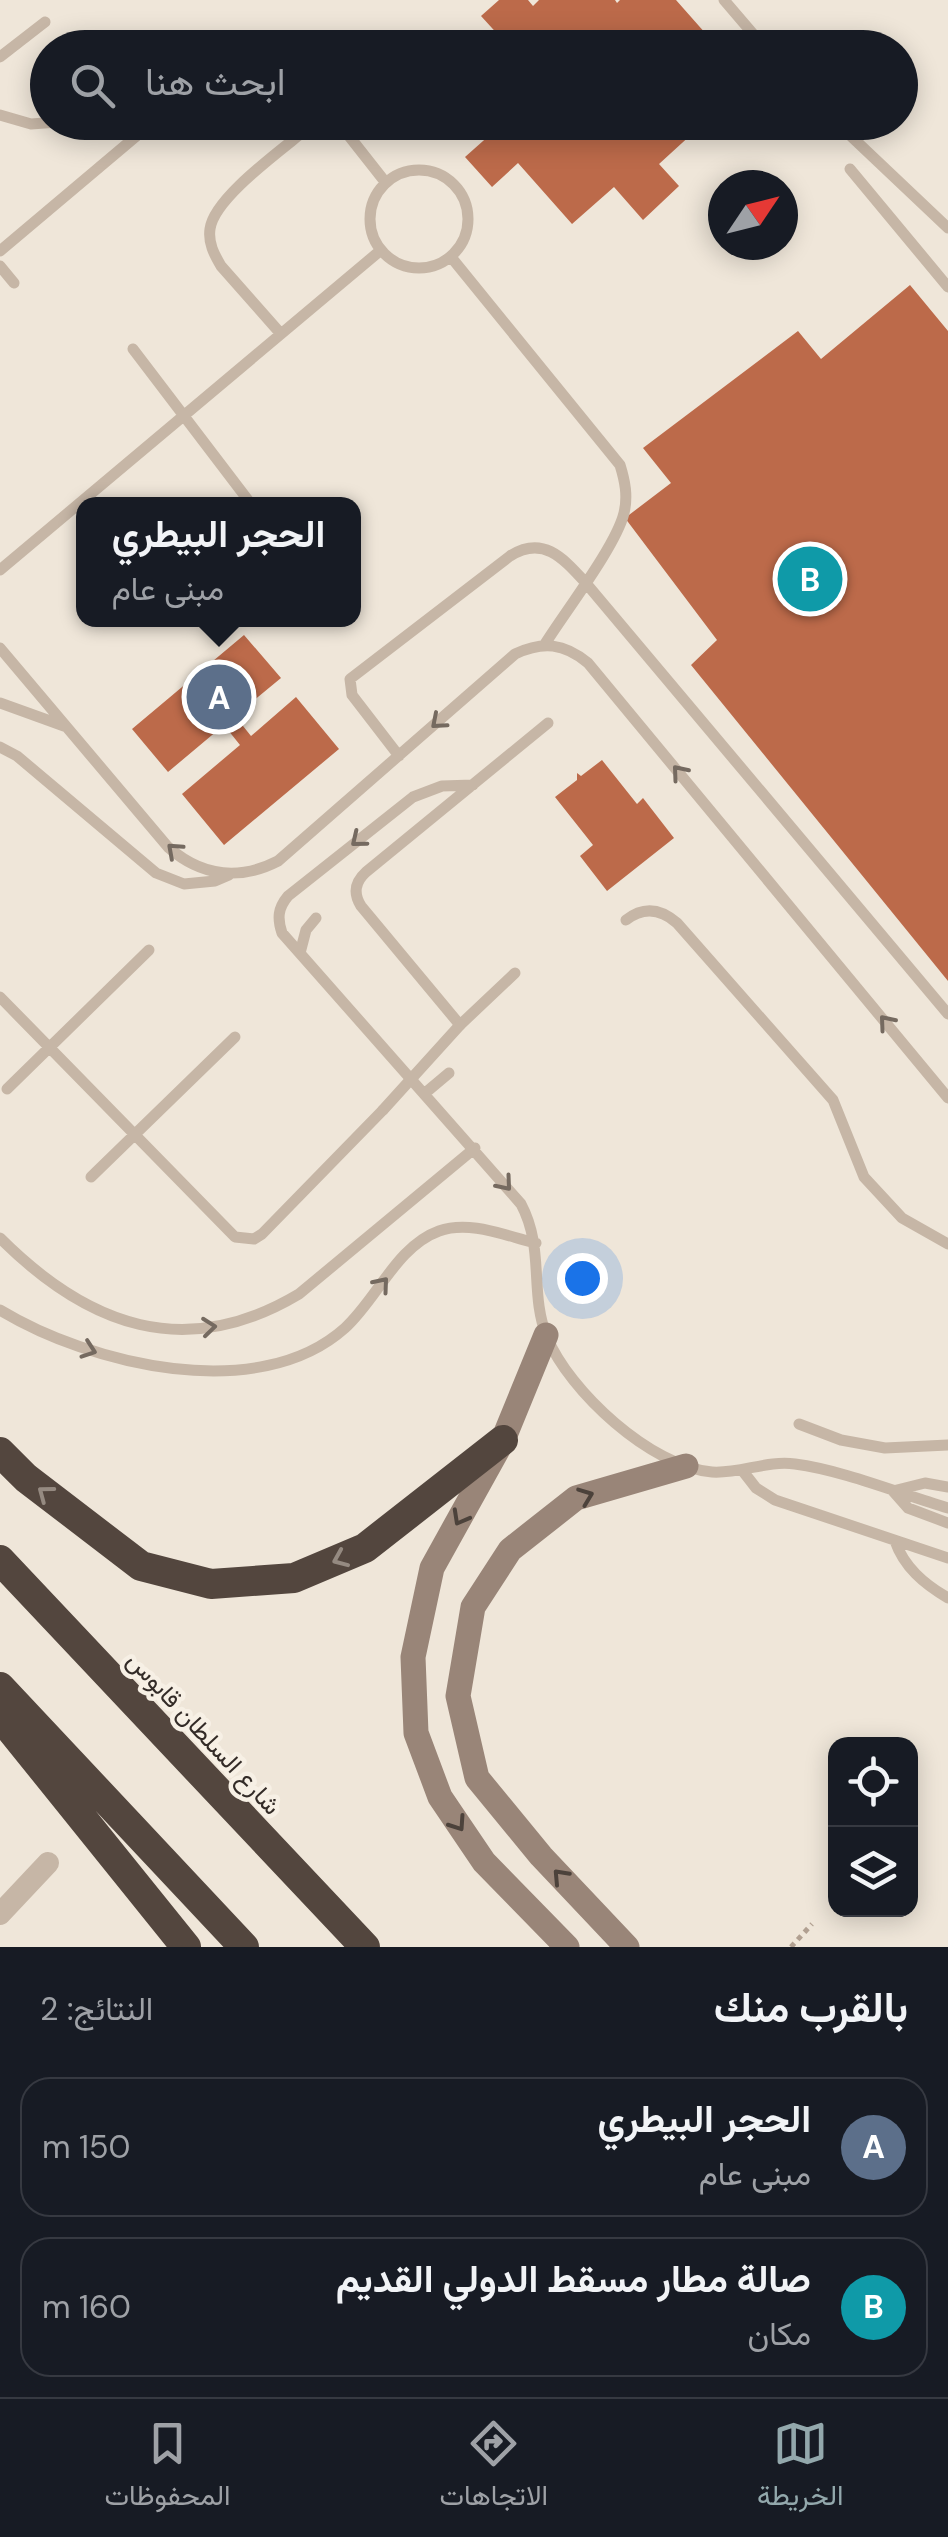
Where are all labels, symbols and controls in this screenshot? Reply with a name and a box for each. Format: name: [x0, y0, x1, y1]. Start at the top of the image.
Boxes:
search box: [30, 30, 918, 140]
text: ابحث هنا: [145, 57, 286, 107]
icon: search: [65, 58, 120, 113]
north arrow: [708, 170, 798, 260]
popup: [76, 497, 361, 627]
text: الحجر البيطري: [112, 509, 325, 559]
pin: B: [778, 542, 842, 616]
text: مبنى عام: [112, 568, 224, 610]
pin: A: [186, 660, 252, 734]
one-way arrow: [431, 711, 449, 729]
one-way arrow: [673, 765, 691, 783]
one-way arrow: [351, 828, 369, 846]
one-way arrow: [167, 844, 186, 862]
one-way arrow: [880, 1016, 898, 1034]
one-way arrow: [493, 1173, 511, 1191]
your location: [557, 1253, 608, 1304]
one-way arrow: [370, 1278, 388, 1296]
one-way arrow: [202, 1317, 218, 1338]
one-way arrow: [79, 1338, 96, 1359]
one-way arrow: [39, 1488, 57, 1505]
one-way arrow: [576, 1488, 594, 1508]
one-way arrow: [452, 1507, 472, 1525]
one-way arrow: [332, 1547, 350, 1567]
street label: شارع السلطان قابوس: [120, 1644, 288, 1822]
map controls: [828, 1737, 918, 1917]
button: locate: [828, 1737, 918, 1827]
one-way arrow: [446, 1812, 464, 1831]
button: layers: [828, 1827, 918, 1917]
one-way arrow: [554, 1869, 572, 1888]
text: بالقرب منك: [714, 1980, 908, 2035]
text: النتائج: 2: [40, 1988, 153, 2030]
text: الحجر البيطري: [598, 2094, 811, 2144]
text: 150 m: [42, 2126, 130, 2168]
text: A: [862, 2126, 885, 2168]
text: مبنى عام: [699, 2153, 811, 2195]
text: صالة مطار مسقط الدولي القديم: [336, 2254, 811, 2304]
text: 160 m: [42, 2286, 131, 2328]
text: B: [863, 2286, 884, 2328]
text: مكان: [748, 2313, 811, 2355]
tab: المحفوظات: [104, 2416, 231, 2520]
tab: الاتجاهات: [439, 2416, 548, 2520]
tab: الخريطة: [757, 2416, 844, 2520]

